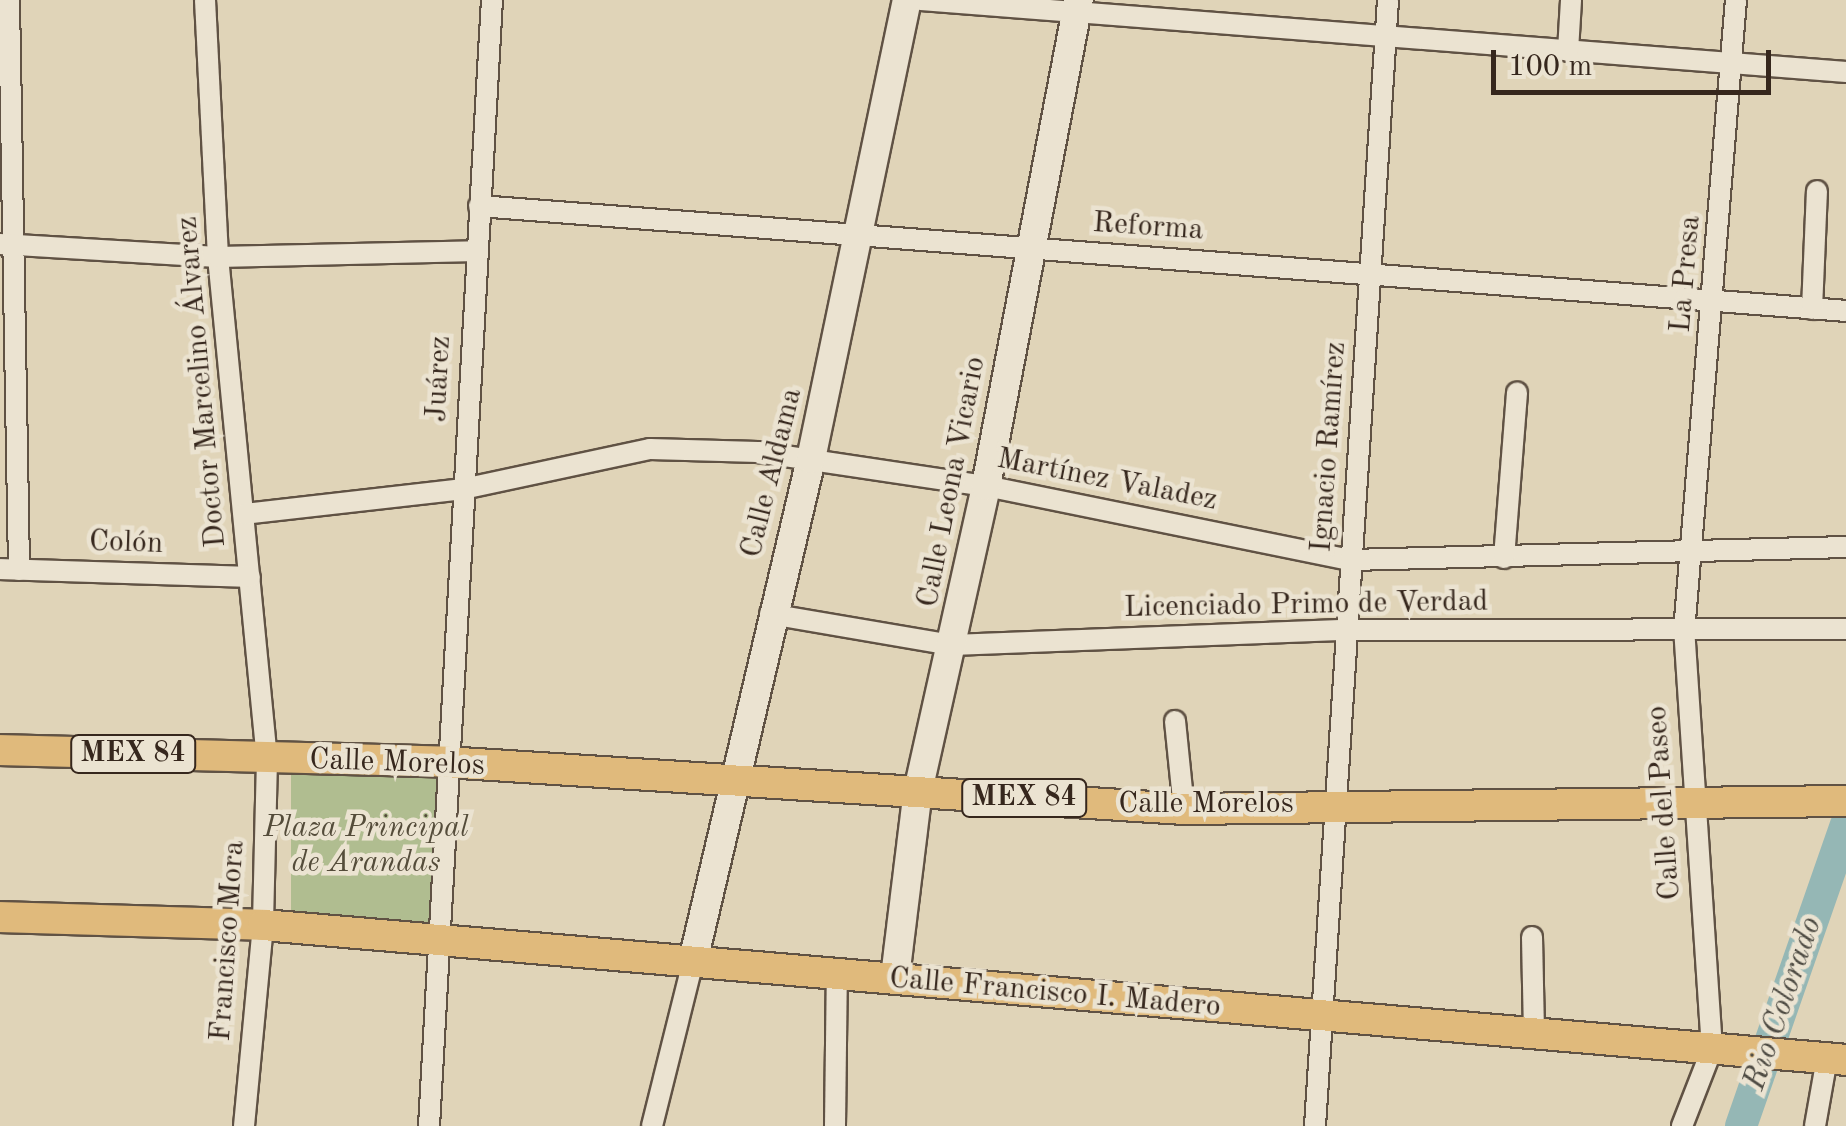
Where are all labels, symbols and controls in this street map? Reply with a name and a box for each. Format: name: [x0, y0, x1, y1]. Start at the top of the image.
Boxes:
scale bar: [1496, 30, 1776, 92]
text: 100 m: [1508, 52, 1592, 82]
street label: Reforma: [1091, 205, 1205, 249]
street label: La Presa: [1663, 214, 1709, 334]
street label: Doctor Marcelino Álvarez: [170, 215, 234, 549]
street label: Juárez: [419, 335, 459, 423]
street label: Ignacio Ramírez: [1304, 340, 1354, 554]
street label: Calle Leona Vicario: [910, 354, 994, 610]
street label: Calle Aldama: [734, 384, 810, 562]
street label: Martínez Valadez: [994, 441, 1220, 519]
street label: Colón: [88, 524, 164, 562]
street label: Licenciado Primo de Verdad: [1123, 584, 1489, 626]
street label: Calle del Paseo: [1639, 705, 1689, 901]
road number: MEX 84: [68, 731, 198, 777]
street label: Calle Morelos: [309, 742, 485, 784]
road number: MEX 84: [959, 775, 1089, 821]
street label: Calle Morelos: [1118, 786, 1294, 822]
park label: Plaza Principal de Arandas: [263, 810, 469, 880]
street label: Francisco Mora: [203, 839, 253, 1043]
water label: Rio Colorado: [1736, 912, 1832, 1096]
street label: Calle Francisco I. Madero: [888, 961, 1222, 1025]

